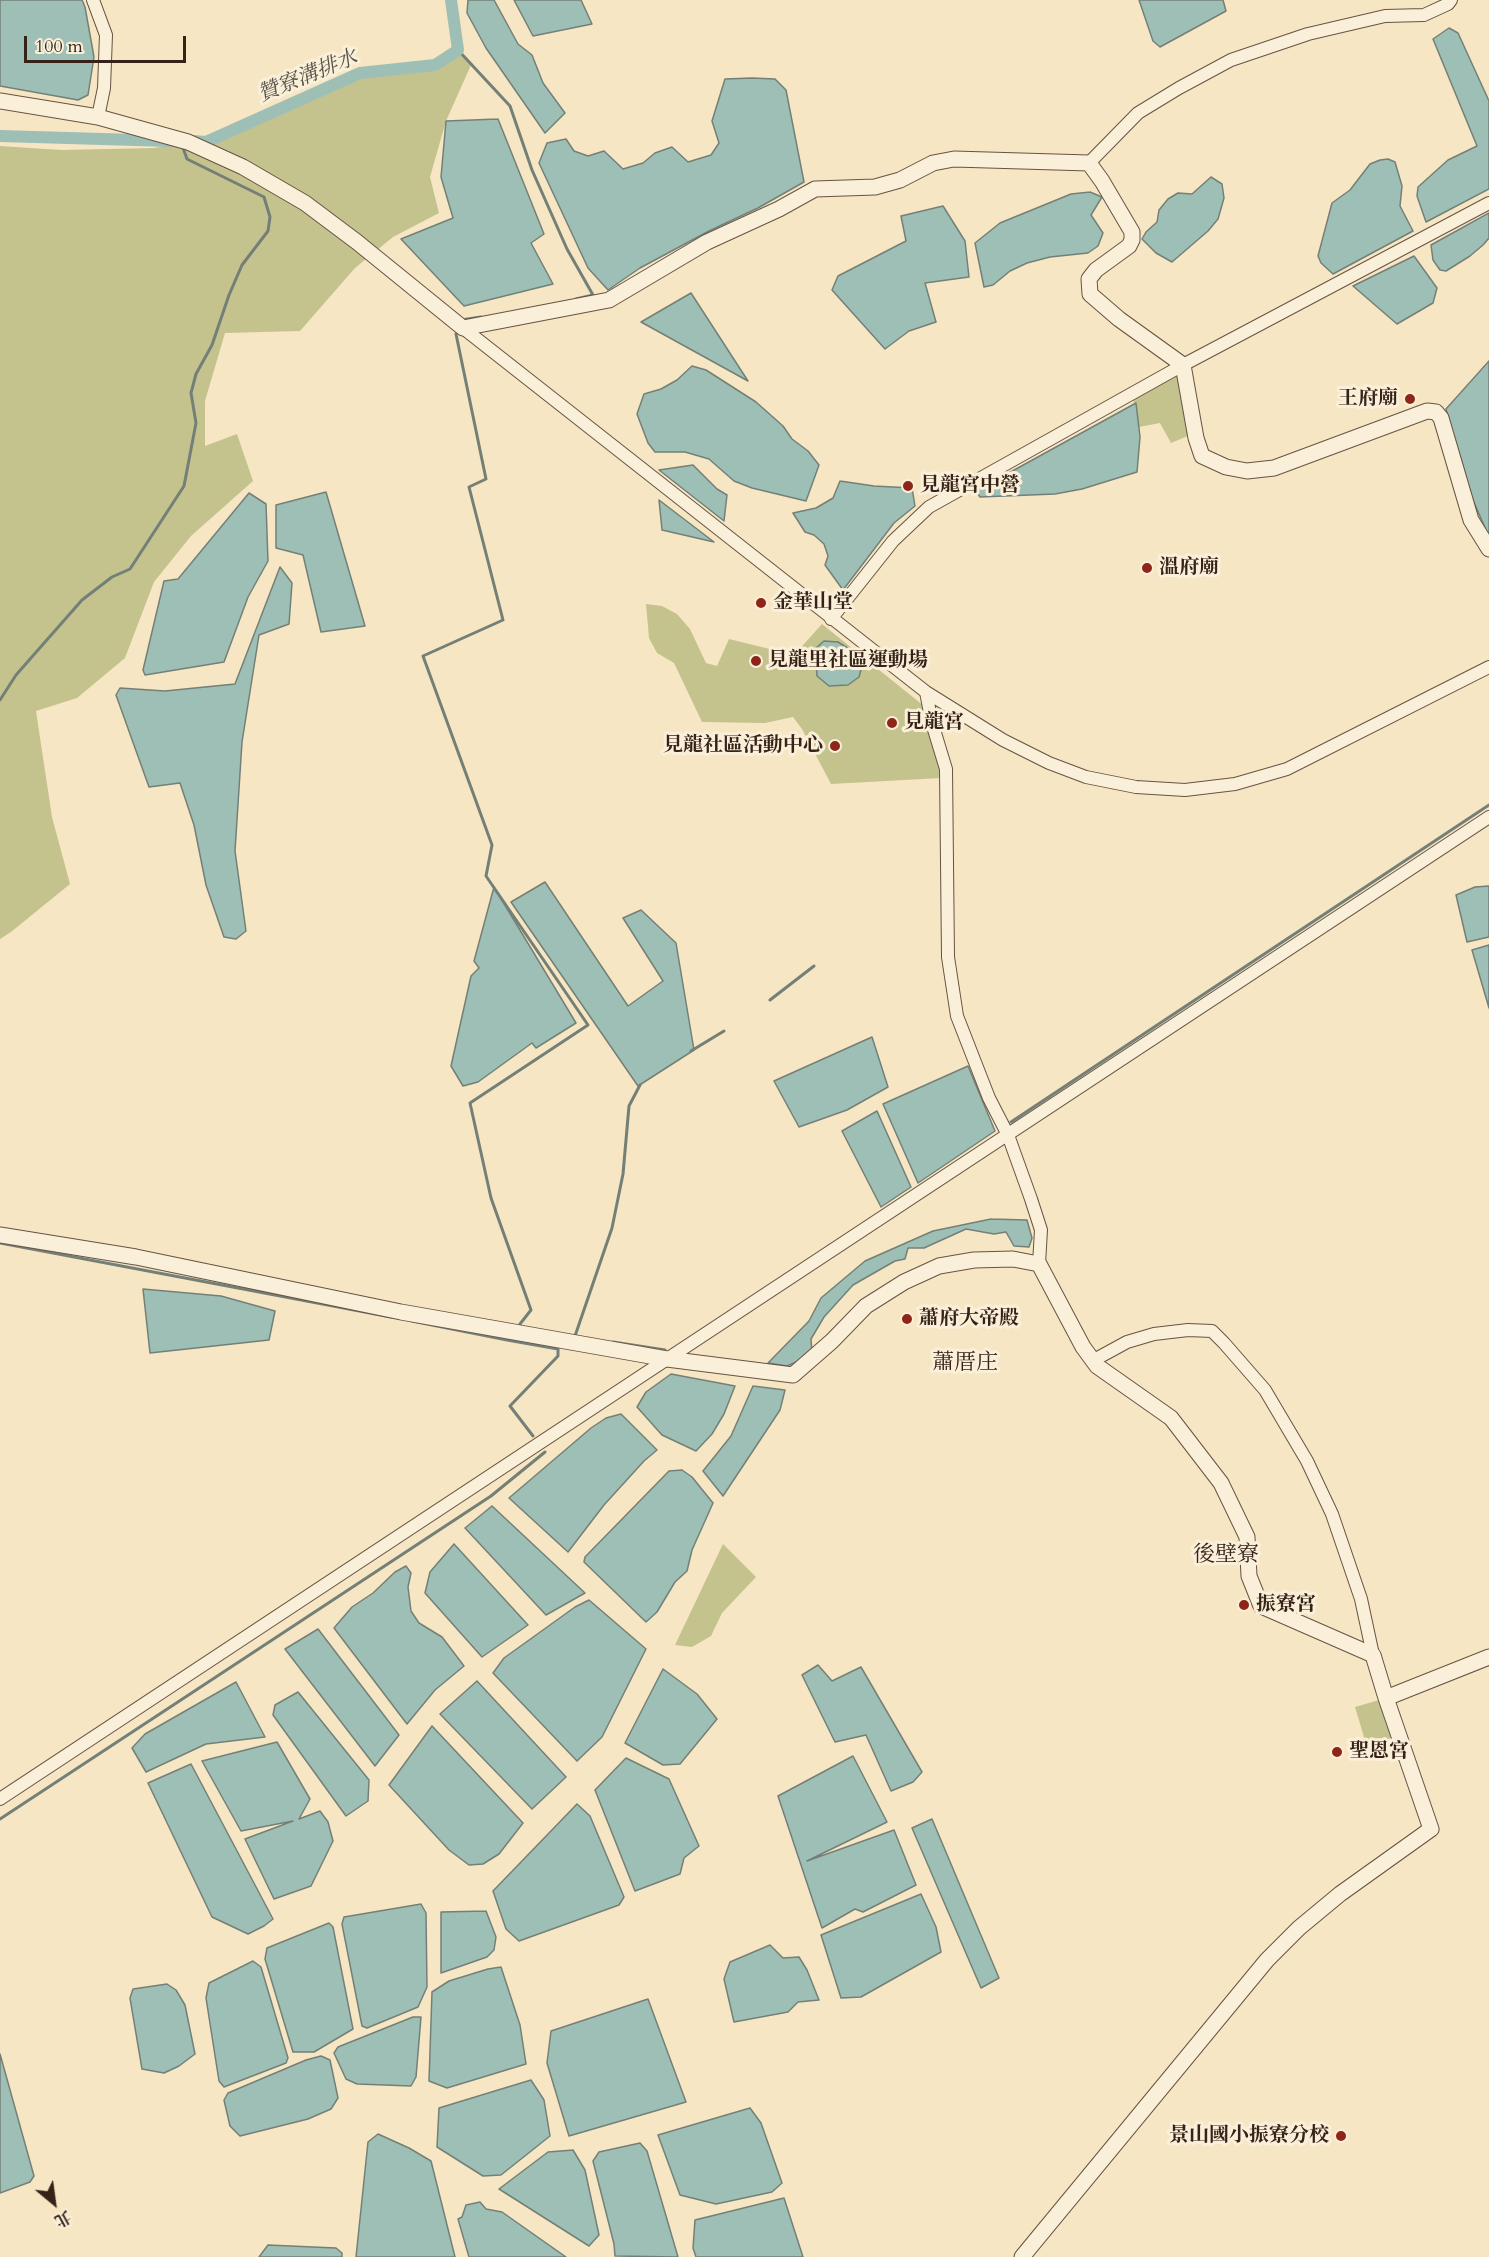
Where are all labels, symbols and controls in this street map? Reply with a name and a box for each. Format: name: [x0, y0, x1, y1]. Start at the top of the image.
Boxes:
scale bar: [27, 24, 189, 62]
text: 100 m: [35, 34, 83, 59]
water label: 贊寮溝排水: [255, 46, 361, 108]
place label: 王府廟: [1338, 387, 1398, 411]
marker: 王府廟: [1403, 392, 1417, 406]
place label: 見龍宮中營: [920, 474, 1020, 498]
marker: 見龍宮中營: [901, 479, 915, 493]
place label: 溫府廟: [1159, 556, 1219, 580]
marker: 溫府廟: [1140, 561, 1154, 575]
place label: 金華山堂: [773, 591, 853, 615]
marker: 金華山堂: [754, 596, 768, 610]
place label: 見龍里社區運動場: [768, 649, 928, 673]
marker: 見龍里社區運動場: [749, 654, 763, 668]
place label: 見龍宮: [904, 711, 964, 735]
marker: 見龍宮: [885, 716, 899, 730]
place label: 見龍社區活動中心: [663, 734, 823, 758]
marker: 見龍社區活動中心: [828, 739, 842, 753]
place label: 蕭府大帝殿: [919, 1307, 1019, 1331]
marker: 蕭府大帝殿: [900, 1312, 914, 1326]
district label: 蕭厝庄: [932, 1351, 998, 1377]
district label: 後壁寮: [1193, 1543, 1259, 1569]
place label: 振寮宮: [1256, 1593, 1316, 1617]
marker: 振寮宮: [1237, 1598, 1251, 1612]
place label: 聖恩宮: [1349, 1740, 1409, 1764]
marker: 聖恩宮: [1330, 1745, 1344, 1759]
place label: 景山國小振寮分校: [1169, 2124, 1329, 2148]
marker: 景山國小振寮分校: [1334, 2129, 1348, 2143]
north arrow: [24, 2173, 84, 2233]
text: 北: [50, 2205, 75, 2232]

